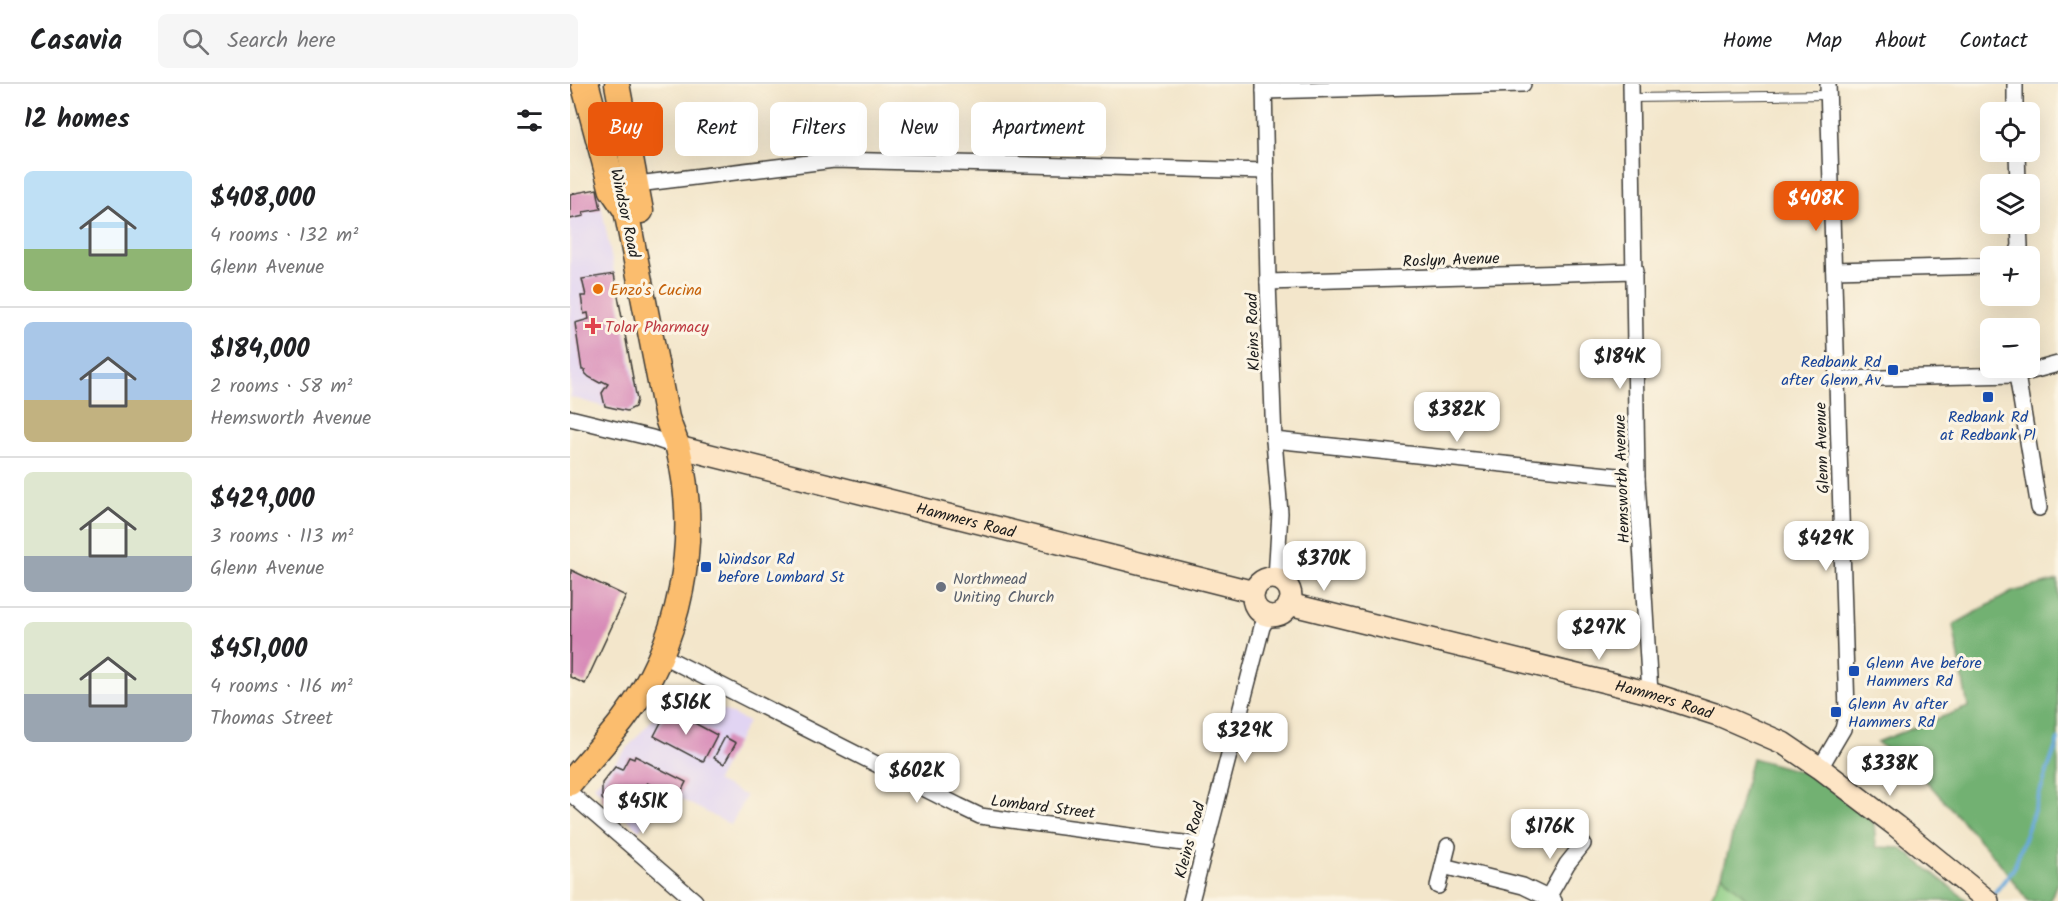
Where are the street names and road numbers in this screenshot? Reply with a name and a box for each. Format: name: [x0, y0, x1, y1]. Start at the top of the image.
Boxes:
street label: Windsor Road: [603, 166, 646, 261]
street label: Roslyn Avenue: [1402, 246, 1500, 275]
street label: Kleins Road: [1240, 291, 1267, 371]
street label: Glenn Avenue: [1808, 402, 1837, 494]
street label: Hemsworth Avenue: [1608, 414, 1637, 544]
street label: Hammers Road: [913, 496, 1019, 546]
street label: Hammers Road: [1612, 674, 1717, 727]
street label: Lombard Street: [989, 789, 1097, 826]
street label: Kleins Road: [1168, 798, 1213, 881]

